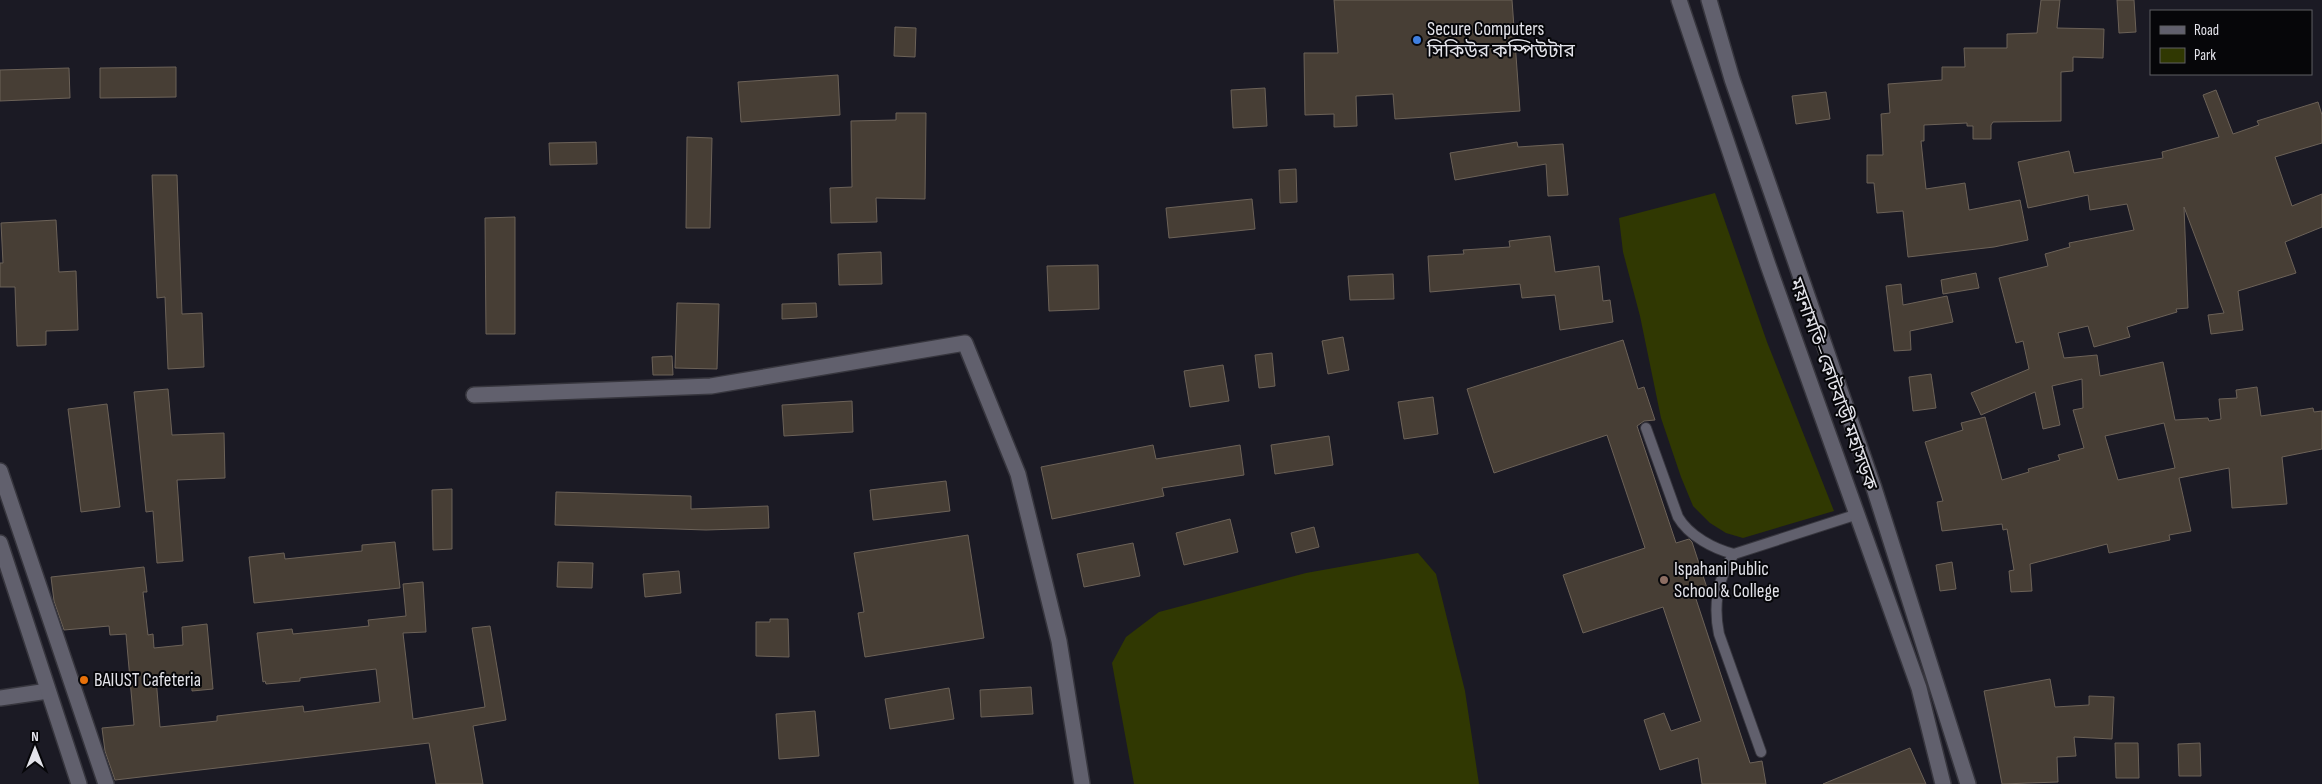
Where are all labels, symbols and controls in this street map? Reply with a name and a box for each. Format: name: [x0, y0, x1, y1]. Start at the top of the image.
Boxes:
legend: [2150, 10, 2312, 75]
place label: Secure Computers সিকিউর কম্পিউটার: [1426, 18, 1575, 63]
text: Road: [2194, 21, 2219, 40]
marker: Secure Computers সিকিউর কম্পিউটার: [1411, 34, 1423, 46]
text: Park: [2194, 46, 2216, 65]
street label: ময়নামতি–কোটবাড়ী মহাসড়ক: [1784, 274, 1883, 494]
place label: Ispahani Public School & College: [1674, 558, 1780, 603]
marker: Ispahani Public School & College: [1658, 574, 1670, 586]
place label: BAIUST Cafeteria: [94, 669, 201, 692]
marker: BAIUST Cafeteria: [78, 674, 90, 686]
north arrow: [10, 724, 60, 774]
text: N: [31, 728, 39, 745]

